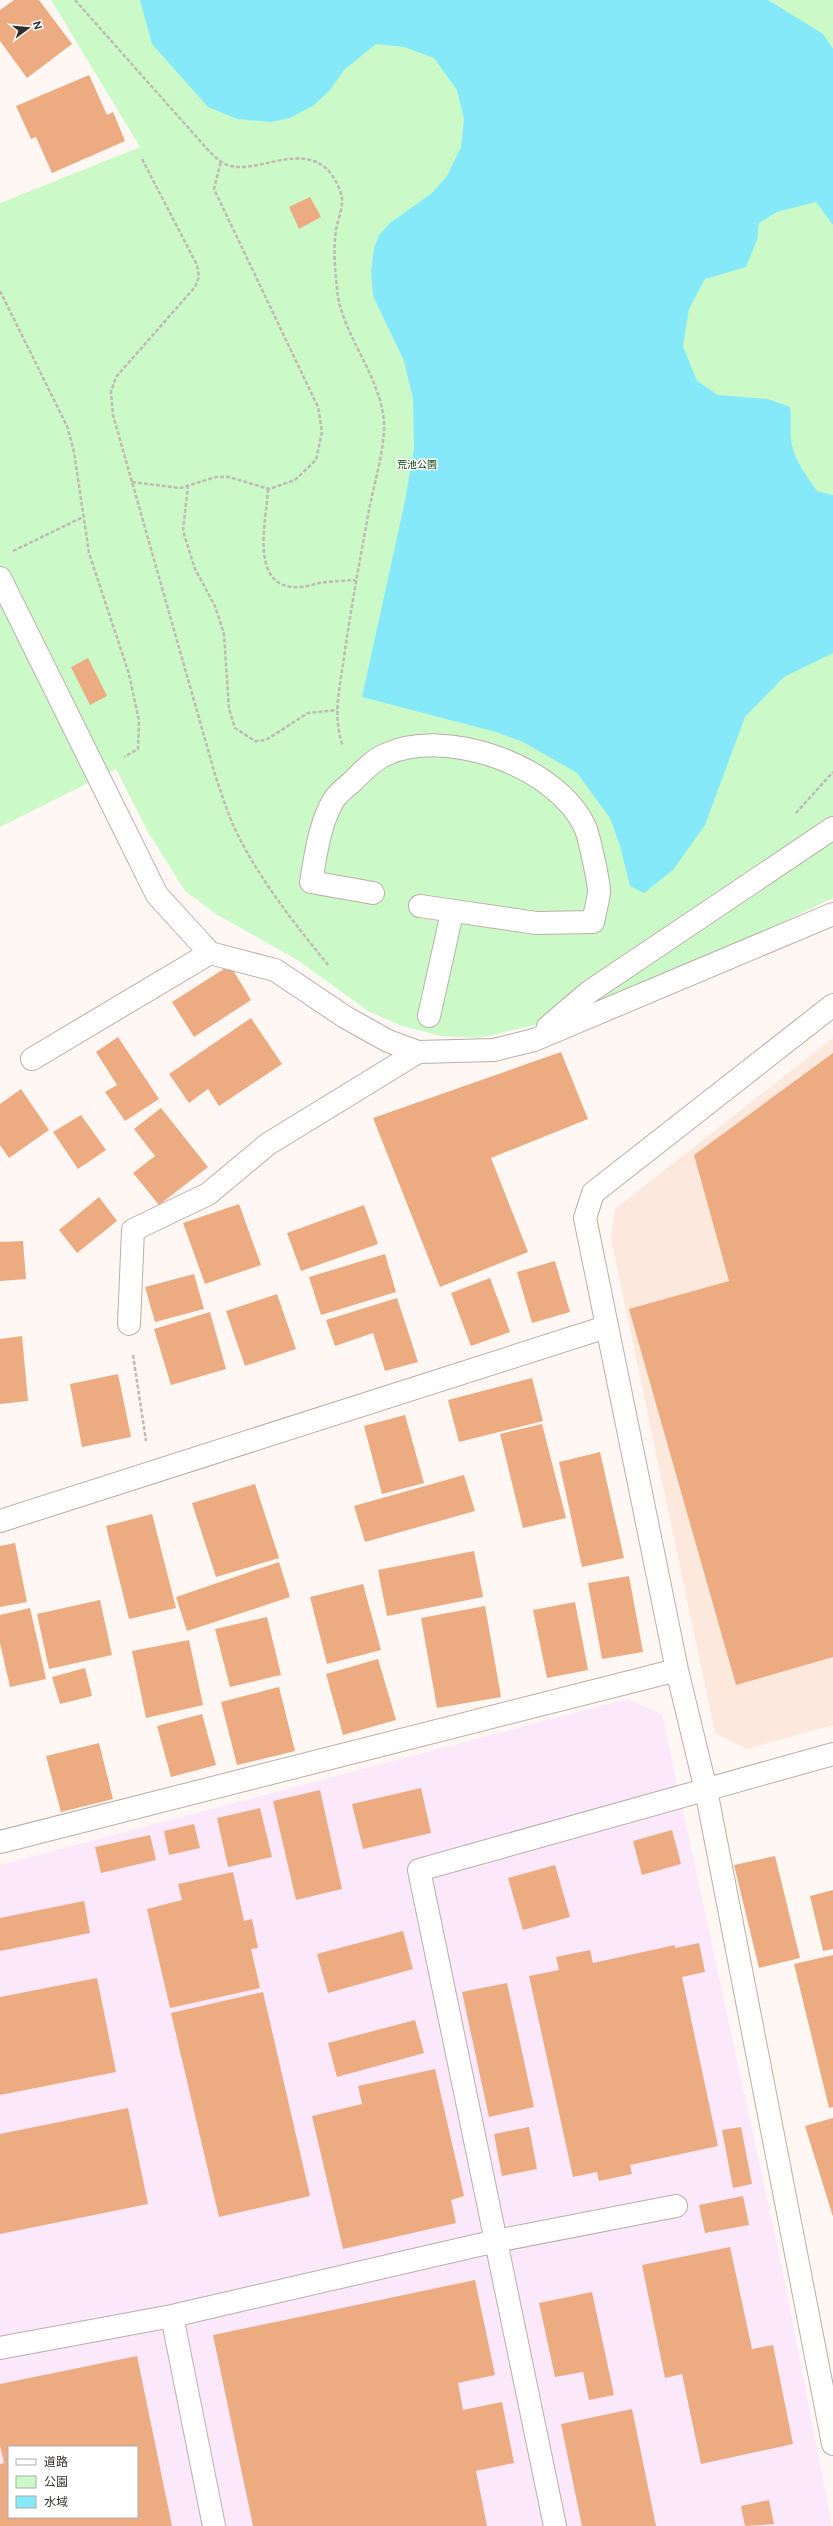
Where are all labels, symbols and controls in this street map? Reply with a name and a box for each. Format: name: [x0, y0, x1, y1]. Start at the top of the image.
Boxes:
north arrow: [8, 8, 48, 48]
text: N: [30, 19, 45, 31]
park label: 荒池公園: [397, 458, 437, 471]
legend: [8, 2446, 138, 2518]
text: 道路: [44, 2454, 68, 2470]
text: 公園: [44, 2474, 68, 2490]
text: 水域: [44, 2494, 68, 2510]

